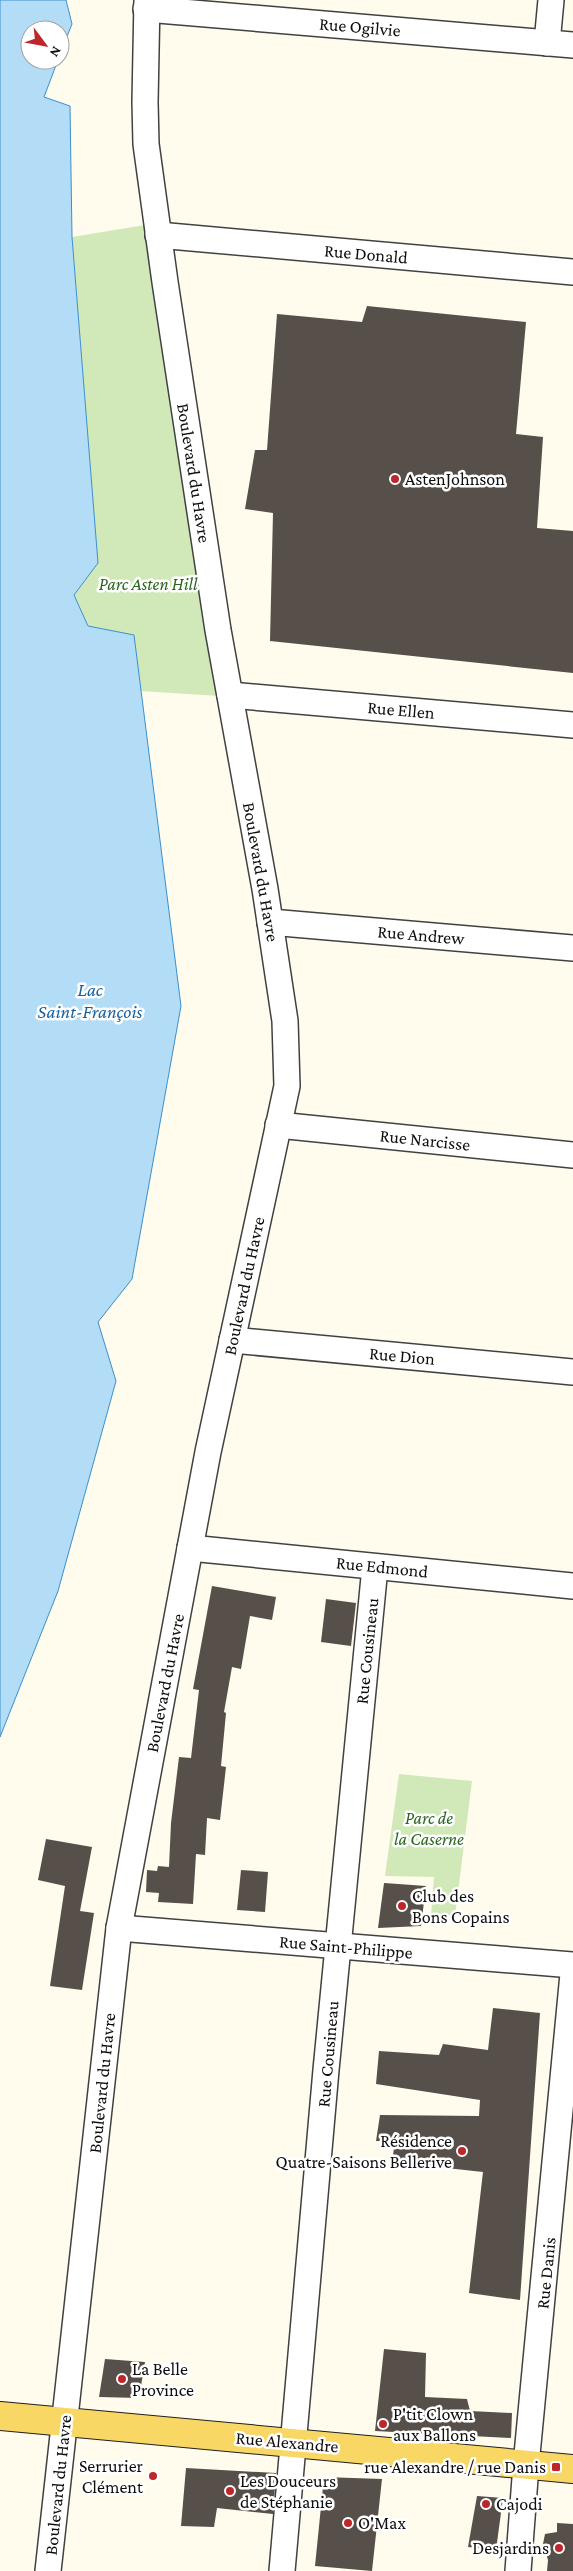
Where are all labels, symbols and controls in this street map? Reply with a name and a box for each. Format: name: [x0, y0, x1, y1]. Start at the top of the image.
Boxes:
street label: Rue Ogilvie: [318, 13, 402, 41]
north arrow: [20, 20, 70, 70]
text: N: [46, 44, 65, 61]
street label: Rue Donald: [323, 240, 409, 268]
street label: Boulevard du Havre: [173, 402, 215, 544]
place label: AstenJohnson: [405, 469, 505, 489]
marker: AstenJohnson: [389, 473, 401, 485]
park label: Parc Asten Hill: [99, 574, 198, 594]
street label: Rue Ellen: [367, 697, 436, 723]
street label: Boulevard du Havre: [239, 801, 283, 943]
street label: Rue Andrew: [377, 921, 466, 949]
water label: Lac Saint-François: [38, 979, 143, 1022]
street label: Rue Narcisse: [379, 1125, 471, 1155]
street label: Boulevard du Havre: [220, 1215, 268, 1357]
street label: Rue Dion: [368, 1343, 436, 1369]
street label: Rue Edmond: [335, 1552, 430, 1582]
street label: Rue Cousineau: [351, 1596, 383, 1705]
street label: Boulevard du Havre: [142, 1612, 188, 1754]
park label: Parc de la Caserne: [394, 1808, 464, 1849]
place label: Club des Bons Copains: [412, 1886, 510, 1927]
marker: Club des Bons Copains: [396, 1900, 408, 1912]
street label: Rue Saint-Philippe: [278, 1931, 414, 1963]
street label: Rue Cousineau: [313, 1999, 343, 2108]
street label: Boulevard du Havre: [85, 2012, 119, 2154]
place label: Résidence Quatre-Saisons Bellerive: [276, 2131, 452, 2172]
marker: Résidence Quatre-Saisons Bellerive: [456, 2145, 468, 2157]
street label: Rue Danis: [532, 2236, 560, 2310]
place label: La Belle Province: [132, 2359, 194, 2400]
marker: La Belle Province: [116, 2373, 128, 2385]
place label: P'tit Clown aux Ballons: [393, 2404, 476, 2445]
street label: Boulevard du Havre: [41, 2414, 75, 2556]
marker: P'tit Clown aux Ballons: [377, 2418, 389, 2430]
street label: Rue Alexandre: [235, 2428, 339, 2456]
place label: Serrurier Clément: [79, 2456, 144, 2497]
place label: rue Alexandre / rue Danis: [364, 2457, 546, 2477]
marker: rue Alexandre / rue Danis: [550, 2461, 562, 2473]
marker: Serrurier Clément: [147, 2470, 159, 2482]
place label: Les Douceurs de Stéphanie: [240, 2471, 336, 2512]
marker: Les Douceurs de Stéphanie: [224, 2485, 236, 2497]
place label: Cajodi: [496, 2494, 543, 2515]
marker: Cajodi: [480, 2498, 492, 2510]
place label: O'Max: [358, 2513, 406, 2533]
marker: O'Max: [342, 2517, 354, 2529]
place label: Desjardins: [472, 2538, 549, 2559]
marker: Desjardins: [553, 2542, 565, 2554]

